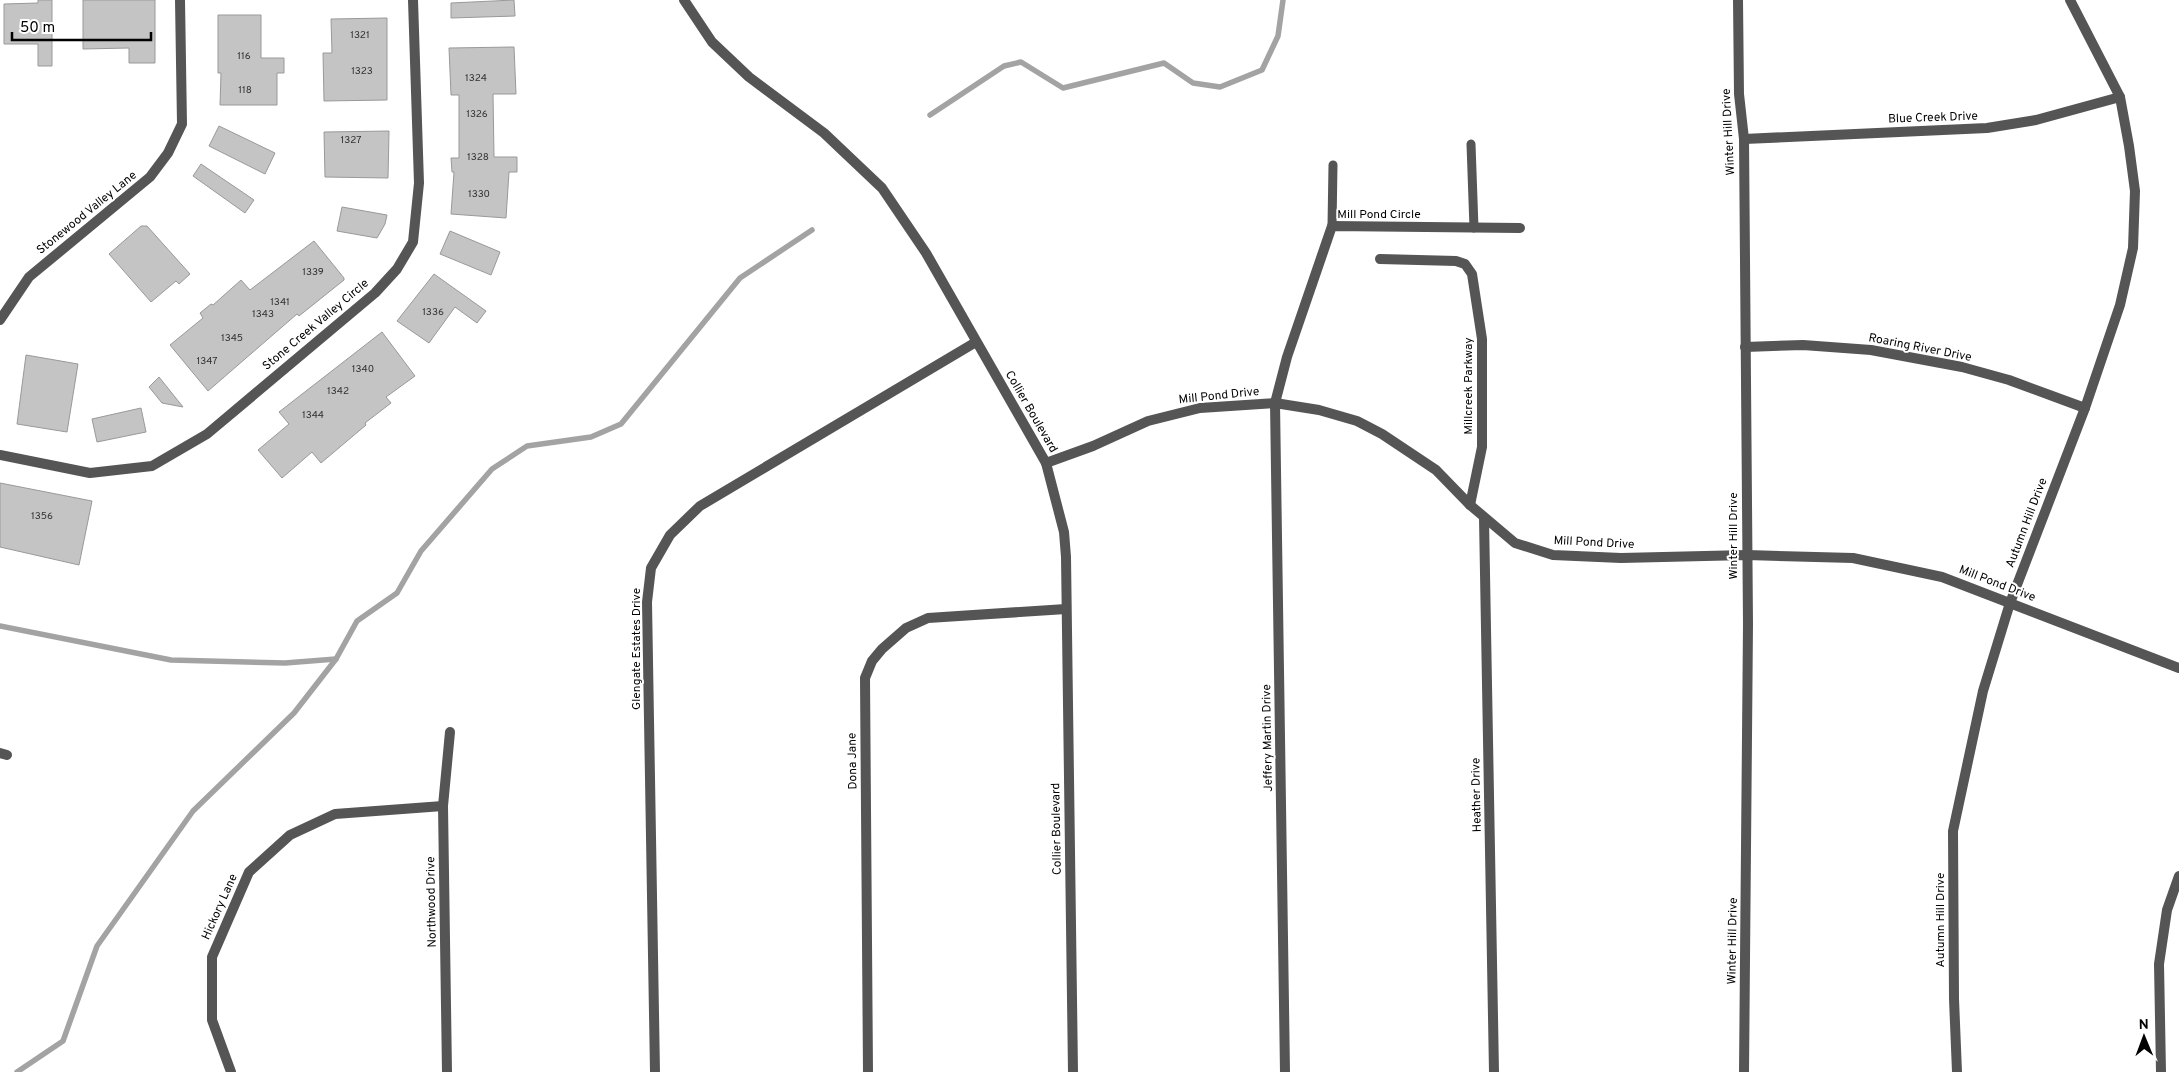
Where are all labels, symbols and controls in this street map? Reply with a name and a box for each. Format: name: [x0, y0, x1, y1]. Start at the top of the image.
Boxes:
scale bar: [12, 10, 151, 42]
text: 50 m: [20, 19, 55, 38]
house number: 1321: [350, 29, 370, 42]
house number: 116: [237, 50, 251, 63]
house number: 1323: [351, 65, 373, 78]
house number: 1324: [465, 72, 487, 85]
house number: 118: [238, 84, 252, 97]
street label: Winter Hill Drive: [1719, 88, 1739, 176]
house number: 1326: [466, 108, 488, 121]
street label: Blue Creek Drive: [1888, 108, 1978, 128]
house number: 1327: [341, 134, 361, 147]
house number: 1328: [467, 151, 489, 164]
street label: Stonewood Valley Lane: [34, 168, 140, 258]
house number: 1330: [468, 188, 490, 201]
street label: Mill Pond Circle: [1337, 207, 1421, 223]
house number: 1339: [302, 266, 324, 279]
street label: Stone Creek Valley Circle: [260, 276, 372, 374]
house number: 1341: [270, 296, 290, 309]
house number: 1336: [422, 306, 444, 319]
house number: 1343: [252, 308, 274, 321]
street label: Roaring River Drive: [1867, 330, 1973, 366]
house number: 1345: [221, 332, 243, 345]
street label: Millcreek Parkway: [1461, 337, 1477, 435]
house number: 1347: [196, 355, 218, 368]
house number: 1340: [352, 363, 374, 376]
street label: Collier Boulevard: [1001, 368, 1061, 456]
street label: Mill Pond Drive: [1178, 384, 1260, 408]
house number: 1342: [327, 385, 349, 398]
house number: 1344: [302, 409, 324, 422]
street label: Autumn Hill Drive: [2003, 476, 2051, 570]
street label: Winter Hill Drive: [1726, 492, 1742, 580]
house number: 1356: [31, 510, 53, 523]
street label: Mill Pond Drive: [1553, 533, 1635, 553]
street label: Mill Pond Drive: [1956, 562, 2038, 606]
street label: Glengate Estates Drive: [629, 588, 645, 710]
street label: Jeffery Martin Drive: [1259, 684, 1277, 792]
street label: Dona Jane: [845, 732, 861, 790]
street label: Heather Drive: [1468, 758, 1486, 832]
street label: Collier Boulevard: [1048, 783, 1066, 875]
street label: Northwood Drive: [423, 856, 441, 948]
street label: Hickory Lane: [198, 871, 242, 943]
street label: Autumn Hill Drive: [1933, 873, 1949, 967]
street label: Winter Hill Drive: [1724, 897, 1742, 985]
north arrow: [2119, 1012, 2169, 1062]
text: N: [2139, 1017, 2149, 1034]

